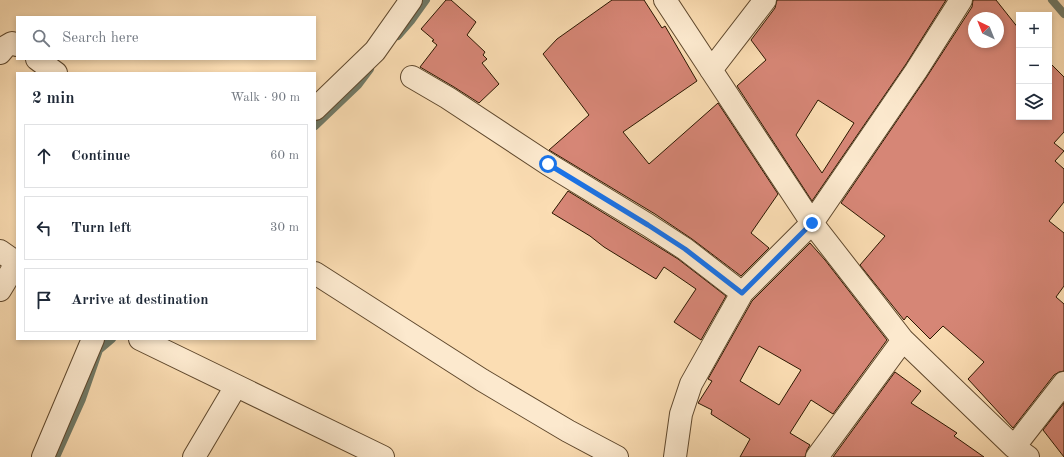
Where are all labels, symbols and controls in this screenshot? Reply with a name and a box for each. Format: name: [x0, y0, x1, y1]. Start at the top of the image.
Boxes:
north arrow: [968, 12, 1004, 48]
map controls: [1016, 12, 1052, 120]
button: +: [1016, 12, 1052, 48]
search box: [16, 16, 316, 60]
icon: search: [30, 27, 52, 49]
text: Search here: [62, 31, 139, 46]
button: −: [1016, 48, 1052, 84]
button: layers: [1016, 84, 1052, 120]
text: 2 min: [32, 90, 75, 107]
text: Walk · 90 m: [231, 91, 300, 104]
icon: ahead: [33, 145, 55, 167]
text: Continue: [71, 149, 130, 164]
text: 60 m: [270, 149, 299, 162]
route start: [539, 155, 557, 173]
route end: [803, 214, 821, 232]
icon: left: [33, 217, 55, 239]
text: Turn left: [71, 221, 131, 236]
text: 30 m: [270, 221, 299, 234]
icon: arrive: [33, 289, 55, 311]
text: Arrive at destination: [71, 293, 209, 308]

